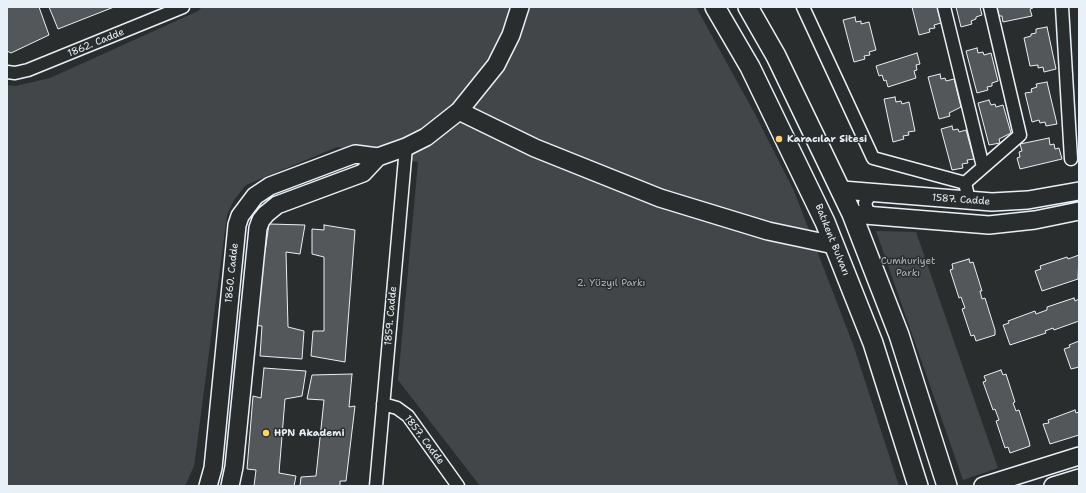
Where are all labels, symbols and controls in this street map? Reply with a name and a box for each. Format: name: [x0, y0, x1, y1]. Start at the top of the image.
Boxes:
street label: 1862. Cadde: [66, 26, 126, 60]
place label: Karacılar Sitesi: [787, 133, 867, 145]
marker: Karacılar Sitesi: [774, 134, 784, 144]
street label: 1587. Cadde: [931, 192, 991, 208]
street label: Batıkent Bulvarı: [812, 202, 852, 278]
street label: 1860. Cadde: [223, 243, 241, 303]
park label: Cumhuriyet Parkı: [881, 255, 935, 278]
park label: 2. Yüzyıl Parkı: [577, 277, 645, 289]
street label: 1859. Cadde: [382, 286, 400, 346]
street label: 1857. Cadde: [402, 413, 446, 467]
place label: HPN Akademi: [274, 427, 344, 439]
marker: HPN Akademi: [261, 428, 271, 438]

